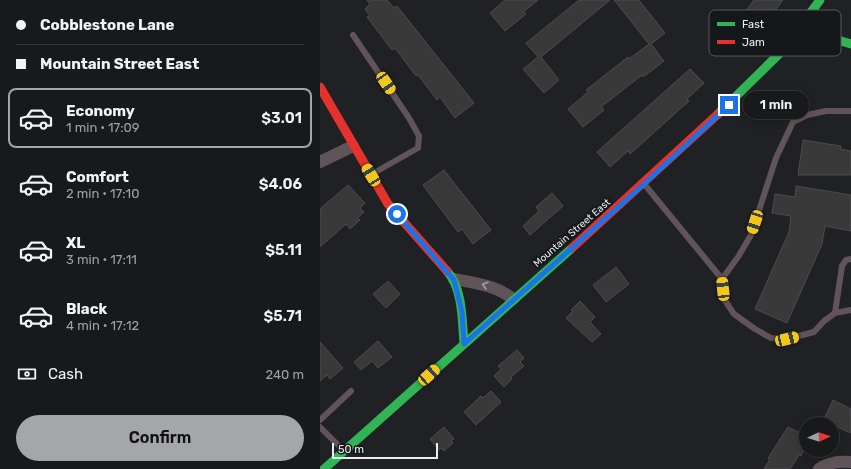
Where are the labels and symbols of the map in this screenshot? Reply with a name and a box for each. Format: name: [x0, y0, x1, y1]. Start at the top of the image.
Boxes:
legend: [709, 10, 841, 56]
text: Fast: [742, 18, 765, 31]
text: Jam: [742, 36, 765, 49]
car: [374, 70, 398, 96]
callout: 1 min: [743, 91, 809, 119]
route end: [720, 96, 738, 114]
car: [360, 162, 382, 188]
street label: Mountain Street East: [531, 196, 613, 270]
route start: [388, 205, 406, 223]
car: [746, 209, 764, 235]
car: [716, 276, 730, 302]
one-way arrow: [481, 281, 488, 290]
car: [774, 330, 800, 348]
car: [416, 363, 442, 387]
north arrow: [799, 417, 839, 457]
scale bar: [332, 441, 438, 460]

